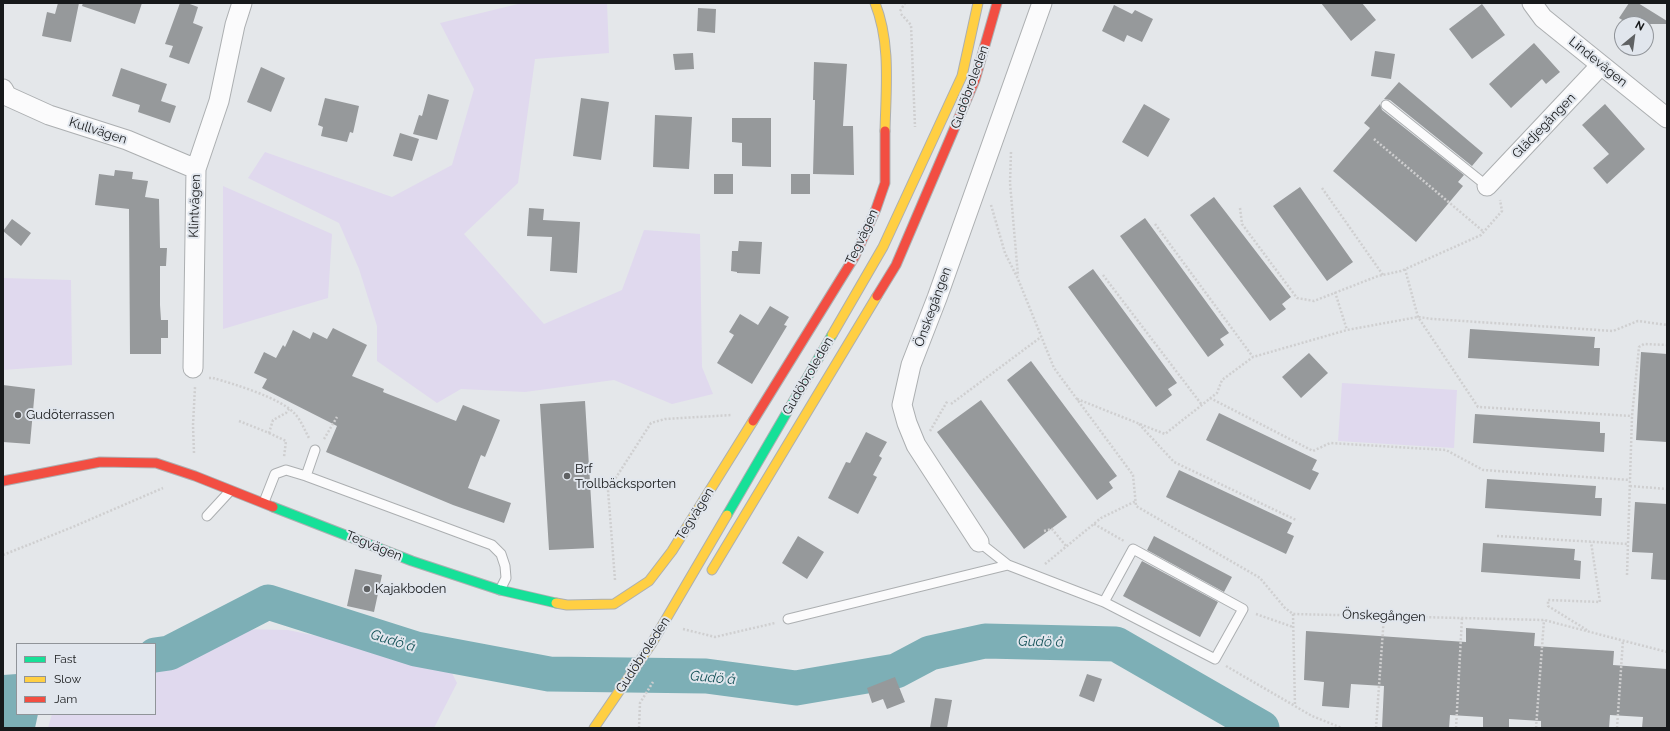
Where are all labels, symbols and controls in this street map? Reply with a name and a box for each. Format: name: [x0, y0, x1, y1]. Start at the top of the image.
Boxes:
north arrow: [1614, 16, 1654, 56]
text: N: [1633, 18, 1646, 34]
street label: Lindevägen: [1566, 34, 1630, 90]
street label: Gudöbroleden: [948, 43, 992, 131]
street label: Glädjegången: [1509, 90, 1579, 162]
street label: Kullvägen: [67, 114, 129, 148]
street label: Klintvägen: [186, 174, 204, 238]
street label: Tegvägen: [842, 207, 882, 267]
street label: Önskegången: [911, 265, 955, 349]
street label: Gudöbroleden: [779, 334, 837, 418]
place label: Gudöterrassen: [26, 407, 115, 423]
marker: Gudöterrassen: [13, 410, 23, 420]
place label: Brf Trollbäcksporten: [575, 461, 676, 492]
marker: Brf Trollbäcksporten: [562, 471, 572, 481]
street label: Tegvägen: [673, 485, 717, 543]
street label: Tegvägen: [344, 528, 404, 564]
place label: Kajakboden: [375, 581, 446, 597]
marker: Kajakboden: [362, 584, 372, 594]
street label: Önskegången: [1342, 607, 1426, 625]
street label: Gudöbroleden: [613, 614, 673, 696]
water label: Gudö å: [369, 626, 417, 656]
water label: Gudö å: [1018, 633, 1064, 651]
legend: [16, 643, 156, 715]
text: Fast: [54, 652, 77, 666]
water label: Gudö å: [689, 668, 737, 688]
text: Slow: [54, 672, 81, 686]
text: Jam: [54, 692, 77, 706]

